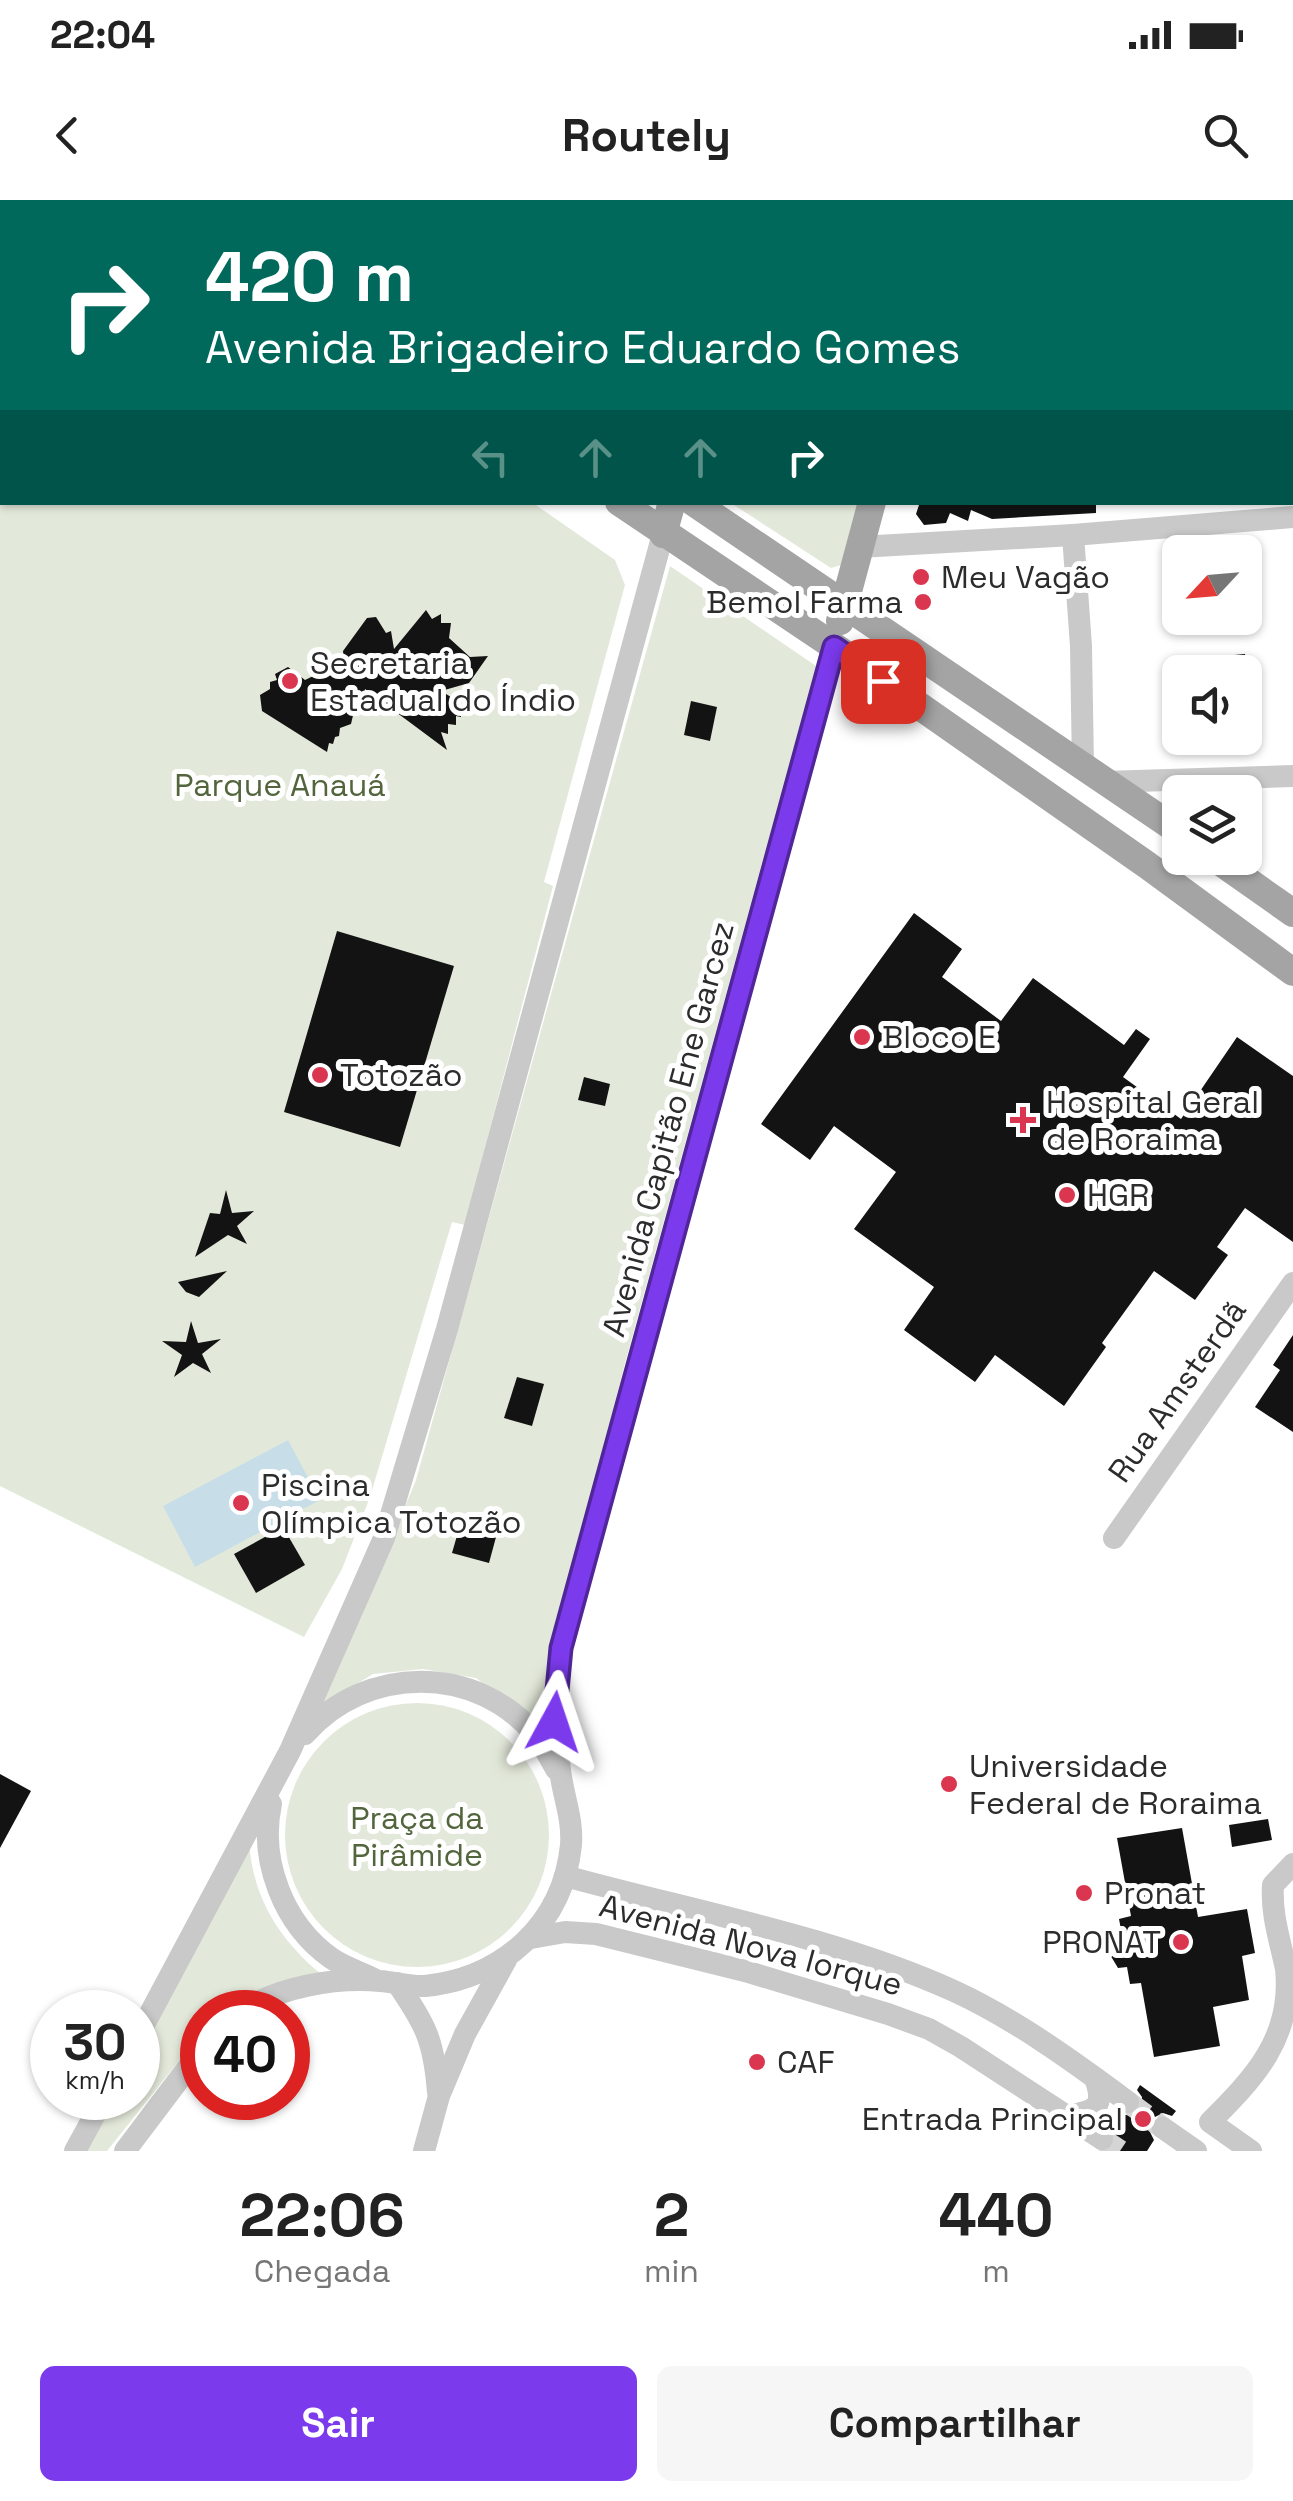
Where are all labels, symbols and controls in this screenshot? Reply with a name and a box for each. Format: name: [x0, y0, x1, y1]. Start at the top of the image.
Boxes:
text: 22:04: [50, 11, 155, 59]
text: Routely: [562, 107, 731, 164]
icon: back: [40, 108, 95, 163]
icon: search: [1198, 108, 1253, 163]
text: 420 m: [205, 232, 414, 321]
icon: right: [40, 240, 170, 370]
text: Avenida Brigadeiro Eduardo Gomes: [205, 319, 960, 376]
icon: left: [463, 430, 518, 485]
icon: ahead: [568, 430, 623, 485]
icon: ahead: [673, 430, 728, 485]
icon: right: [778, 430, 833, 485]
north arrow: [1162, 535, 1262, 635]
map controls: [1162, 535, 1262, 875]
place label: Meu Vagão: [941, 557, 1110, 597]
marker: Meu Vagão: [910, 566, 932, 588]
place label: Bemol Farma: [706, 582, 903, 622]
marker: Bemol Farma: [912, 591, 934, 613]
pin: [841, 639, 926, 724]
place label: Secretaria Estadual do Índio: [310, 643, 576, 720]
icon: arrive: [856, 654, 911, 709]
button: sound: [1162, 655, 1262, 755]
marker: Secretaria Estadual do Índio: [279, 670, 301, 692]
park label: Parque Anauá: [174, 765, 386, 805]
button: layers: [1162, 775, 1262, 875]
street label: Avenida Capitão Ene Garcez: [593, 917, 743, 1341]
place label: Bloco E: [882, 1017, 996, 1057]
marker: Bloco E: [851, 1026, 873, 1048]
place label: Totozão: [340, 1055, 462, 1095]
marker: Totozão: [309, 1064, 331, 1086]
place label: Hospital Geral de Roraima: [1046, 1082, 1259, 1159]
marker: Hospital Geral de Roraima: [1010, 1107, 1036, 1133]
place label: HGR: [1087, 1175, 1149, 1215]
marker: HGR: [1056, 1184, 1078, 1206]
street label: Rua Amsterdã: [1099, 1292, 1255, 1490]
place label: Piscina Olímpica Totozão: [261, 1465, 521, 1542]
marker: Piscina Olímpica Totozão: [230, 1492, 252, 1514]
position arrow: [502, 1670, 606, 1774]
place label: Universidade Federal de Roraima: [969, 1746, 1262, 1823]
marker: Universidade Federal de Roraima: [938, 1773, 960, 1795]
park label: Praça da Pirâmide: [350, 1798, 484, 1875]
place label: Pronat: [1104, 1873, 1206, 1913]
marker: Pronat: [1073, 1882, 1095, 1904]
street label: Avenida Nova Iorque: [595, 1885, 907, 2005]
place label: PRONAT: [1042, 1922, 1161, 1962]
marker: PRONAT: [1170, 1931, 1192, 1953]
speed limit sign: 40: [180, 1990, 310, 2120]
text: 30: [64, 2011, 126, 2075]
place label: CAF: [777, 2042, 835, 2082]
marker: CAF: [746, 2051, 768, 2073]
text: km/h: [65, 2064, 125, 2096]
place label: Entrada Principal: [862, 2099, 1123, 2139]
marker: Entrada Principal: [1132, 2108, 1154, 2130]
text: 22:06: [239, 2177, 405, 2254]
text: 2: [654, 2177, 689, 2254]
text: 440: [938, 2177, 1054, 2254]
text: Chegada: [254, 2251, 390, 2291]
text: min: [644, 2251, 699, 2291]
text: m: [982, 2251, 1010, 2291]
button: Sair: [40, 2366, 637, 2481]
button: Compartilhar: [657, 2366, 1253, 2481]

